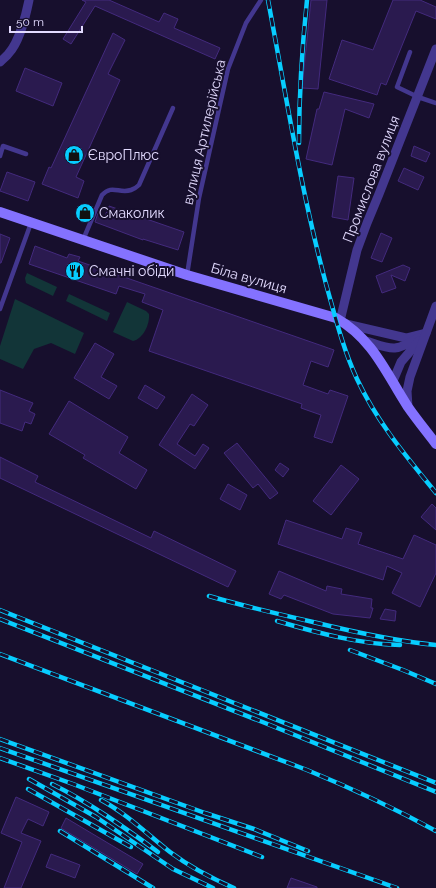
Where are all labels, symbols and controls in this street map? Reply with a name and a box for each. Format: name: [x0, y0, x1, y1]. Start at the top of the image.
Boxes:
scale bar: [10, 8, 82, 34]
text: 50 m: [16, 15, 44, 29]
street label: вулиця Артилерійська: [179, 58, 229, 206]
street label: Промислова вулиця: [339, 113, 403, 245]
shop icon: ЄвроПлюс: [63, 144, 85, 166]
place label: ЄвроПлюс: [88, 147, 159, 163]
shop icon: Смаколик: [74, 202, 96, 224]
place label: Смаколик: [99, 205, 165, 221]
restaurant icon: Смачні обіди: [64, 260, 86, 282]
street label: Біла вулиця: [209, 260, 289, 296]
place label: Смачні обіди: [89, 263, 174, 279]

